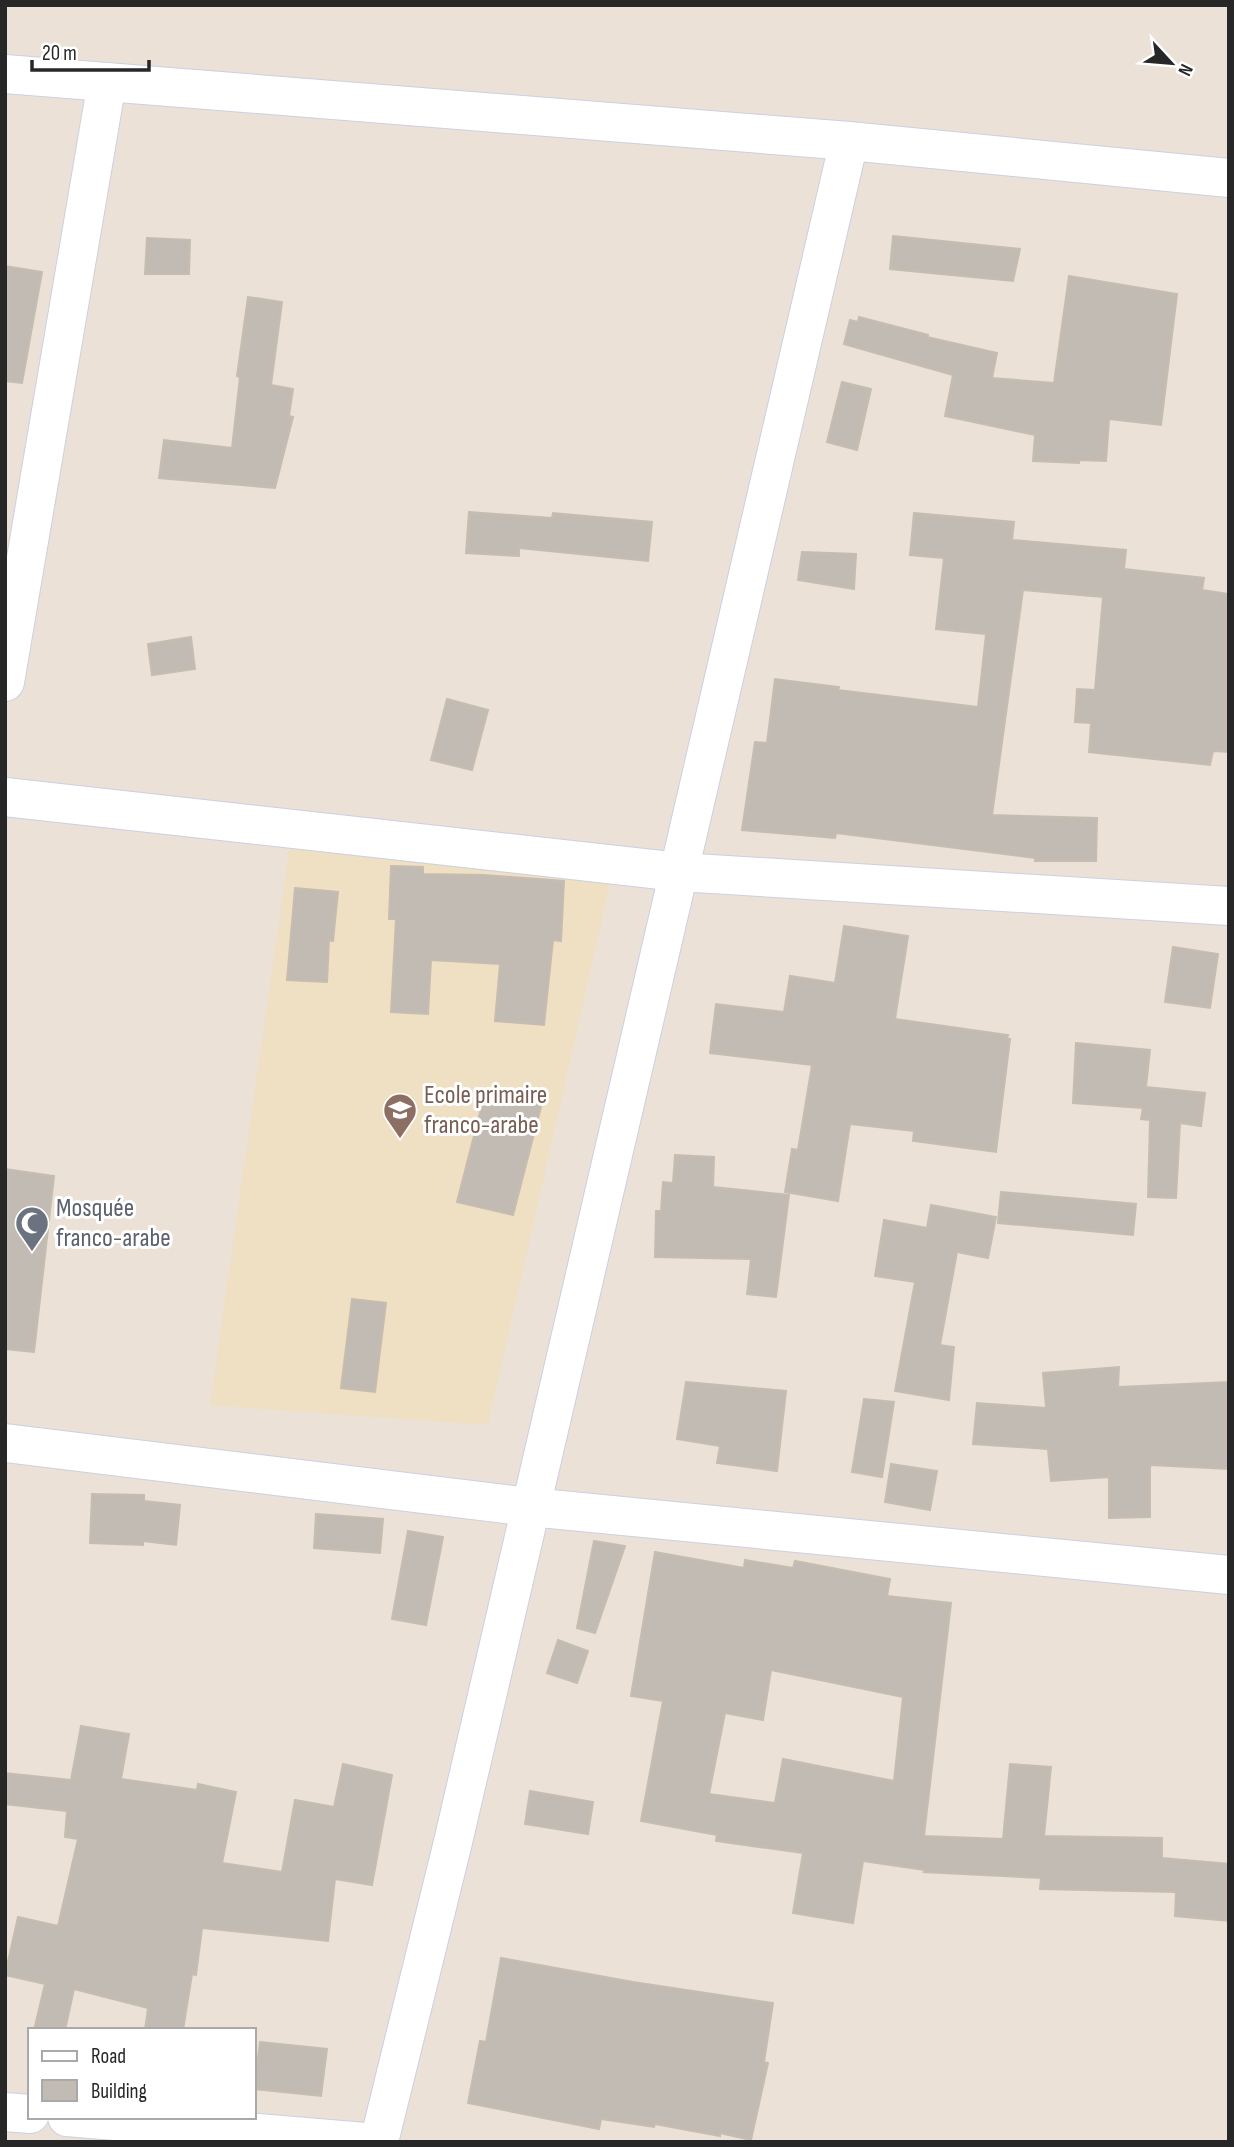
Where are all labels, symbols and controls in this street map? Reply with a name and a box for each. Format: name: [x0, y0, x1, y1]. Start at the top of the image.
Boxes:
scale bar: [32, 28, 149, 72]
north arrow: [1136, 28, 1206, 98]
text: 20 m: [42, 41, 77, 66]
text: N: [1172, 60, 1197, 79]
place label: Ecole primaire franco-arabe: [424, 1080, 547, 1141]
school or university icon: Ecole primaire franco-arabe: [381, 1091, 419, 1140]
place label: Mosquée franco-arabe: [56, 1193, 171, 1254]
mosque icon: Mosquée franco-arabe: [13, 1204, 51, 1253]
legend: [28, 2028, 256, 2119]
text: Road: [91, 2044, 126, 2069]
text: Building: [91, 2079, 147, 2104]

